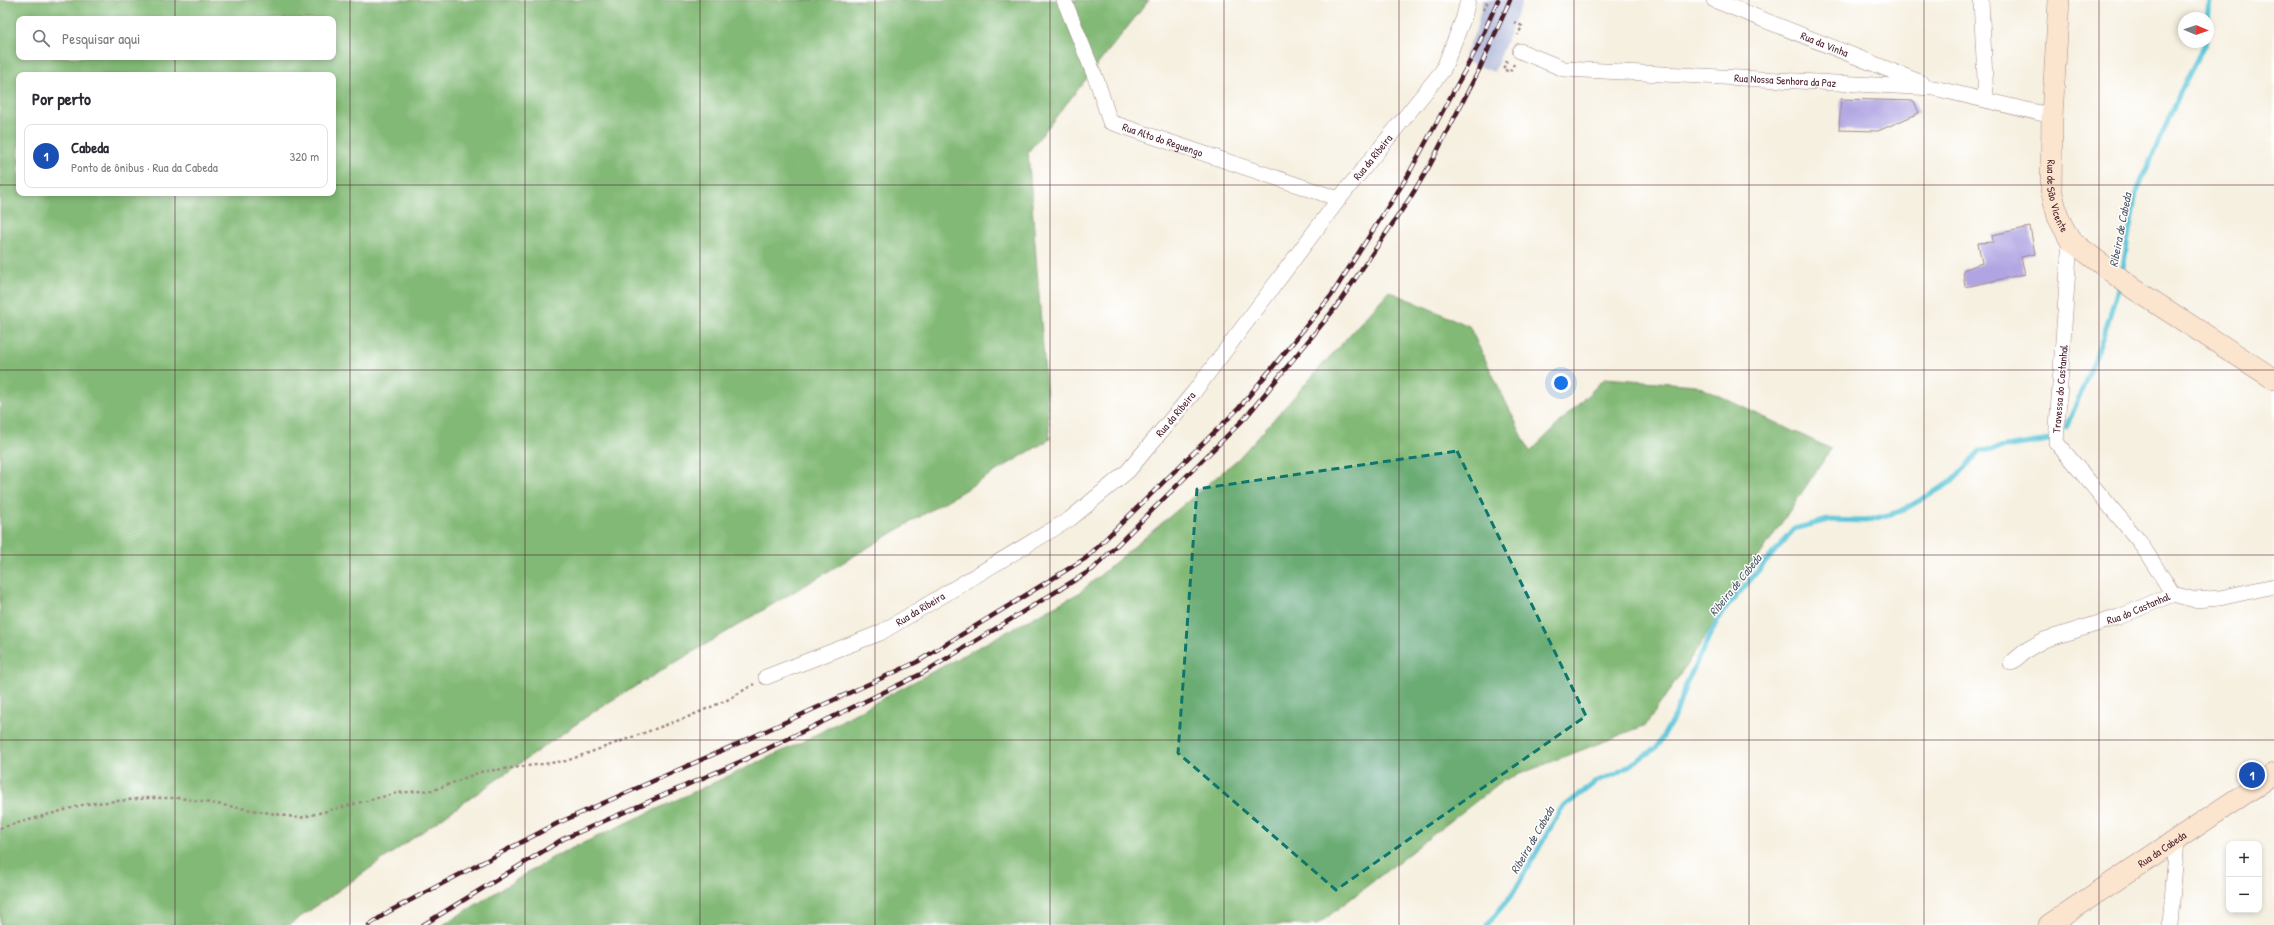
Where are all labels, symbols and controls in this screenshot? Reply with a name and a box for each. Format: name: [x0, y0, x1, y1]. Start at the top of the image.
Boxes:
north arrow: [2178, 12, 2214, 48]
search box: [16, 16, 336, 60]
icon: search: [30, 27, 52, 49]
text: Pesquisar aqui: [62, 28, 140, 49]
street label: Rua da Vinha: [1799, 28, 1851, 60]
street label: Rua Nossa Senhora da Paz: [1734, 71, 1837, 90]
text: Por perto: [32, 87, 91, 110]
street label: Rua Alto do Reguengo: [1121, 120, 1205, 160]
street label: Rua da Ribeira: [1350, 131, 1396, 183]
text: Cabeda: [71, 137, 109, 158]
text: 1: [44, 147, 48, 165]
text: 320 m: [289, 147, 319, 165]
text: Ponto de ônibus · Rua da Cabeda: [71, 158, 218, 176]
street label: Rua de São Vicente: [2044, 160, 2072, 235]
water label: Ribeira de Cabeda: [2104, 190, 2136, 269]
street label: Travessa do Castanhal: [2049, 344, 2071, 434]
your location: [1551, 373, 1571, 393]
street label: Rua da Ribeira: [1152, 388, 1199, 440]
water label: Ribeira de Cabeda: [1705, 549, 1766, 620]
street label: Rua da Ribeira: [893, 588, 948, 629]
street label: Rua do Castanhal: [2105, 589, 2172, 627]
pin: 1: [2239, 760, 2265, 790]
water label: Ribeira de Cabeda: [1506, 802, 1559, 877]
street label: Rua da Cabeda: [2135, 828, 2189, 870]
map controls: [2226, 841, 2262, 913]
button: +: [2226, 841, 2262, 877]
button: −: [2226, 877, 2262, 913]

